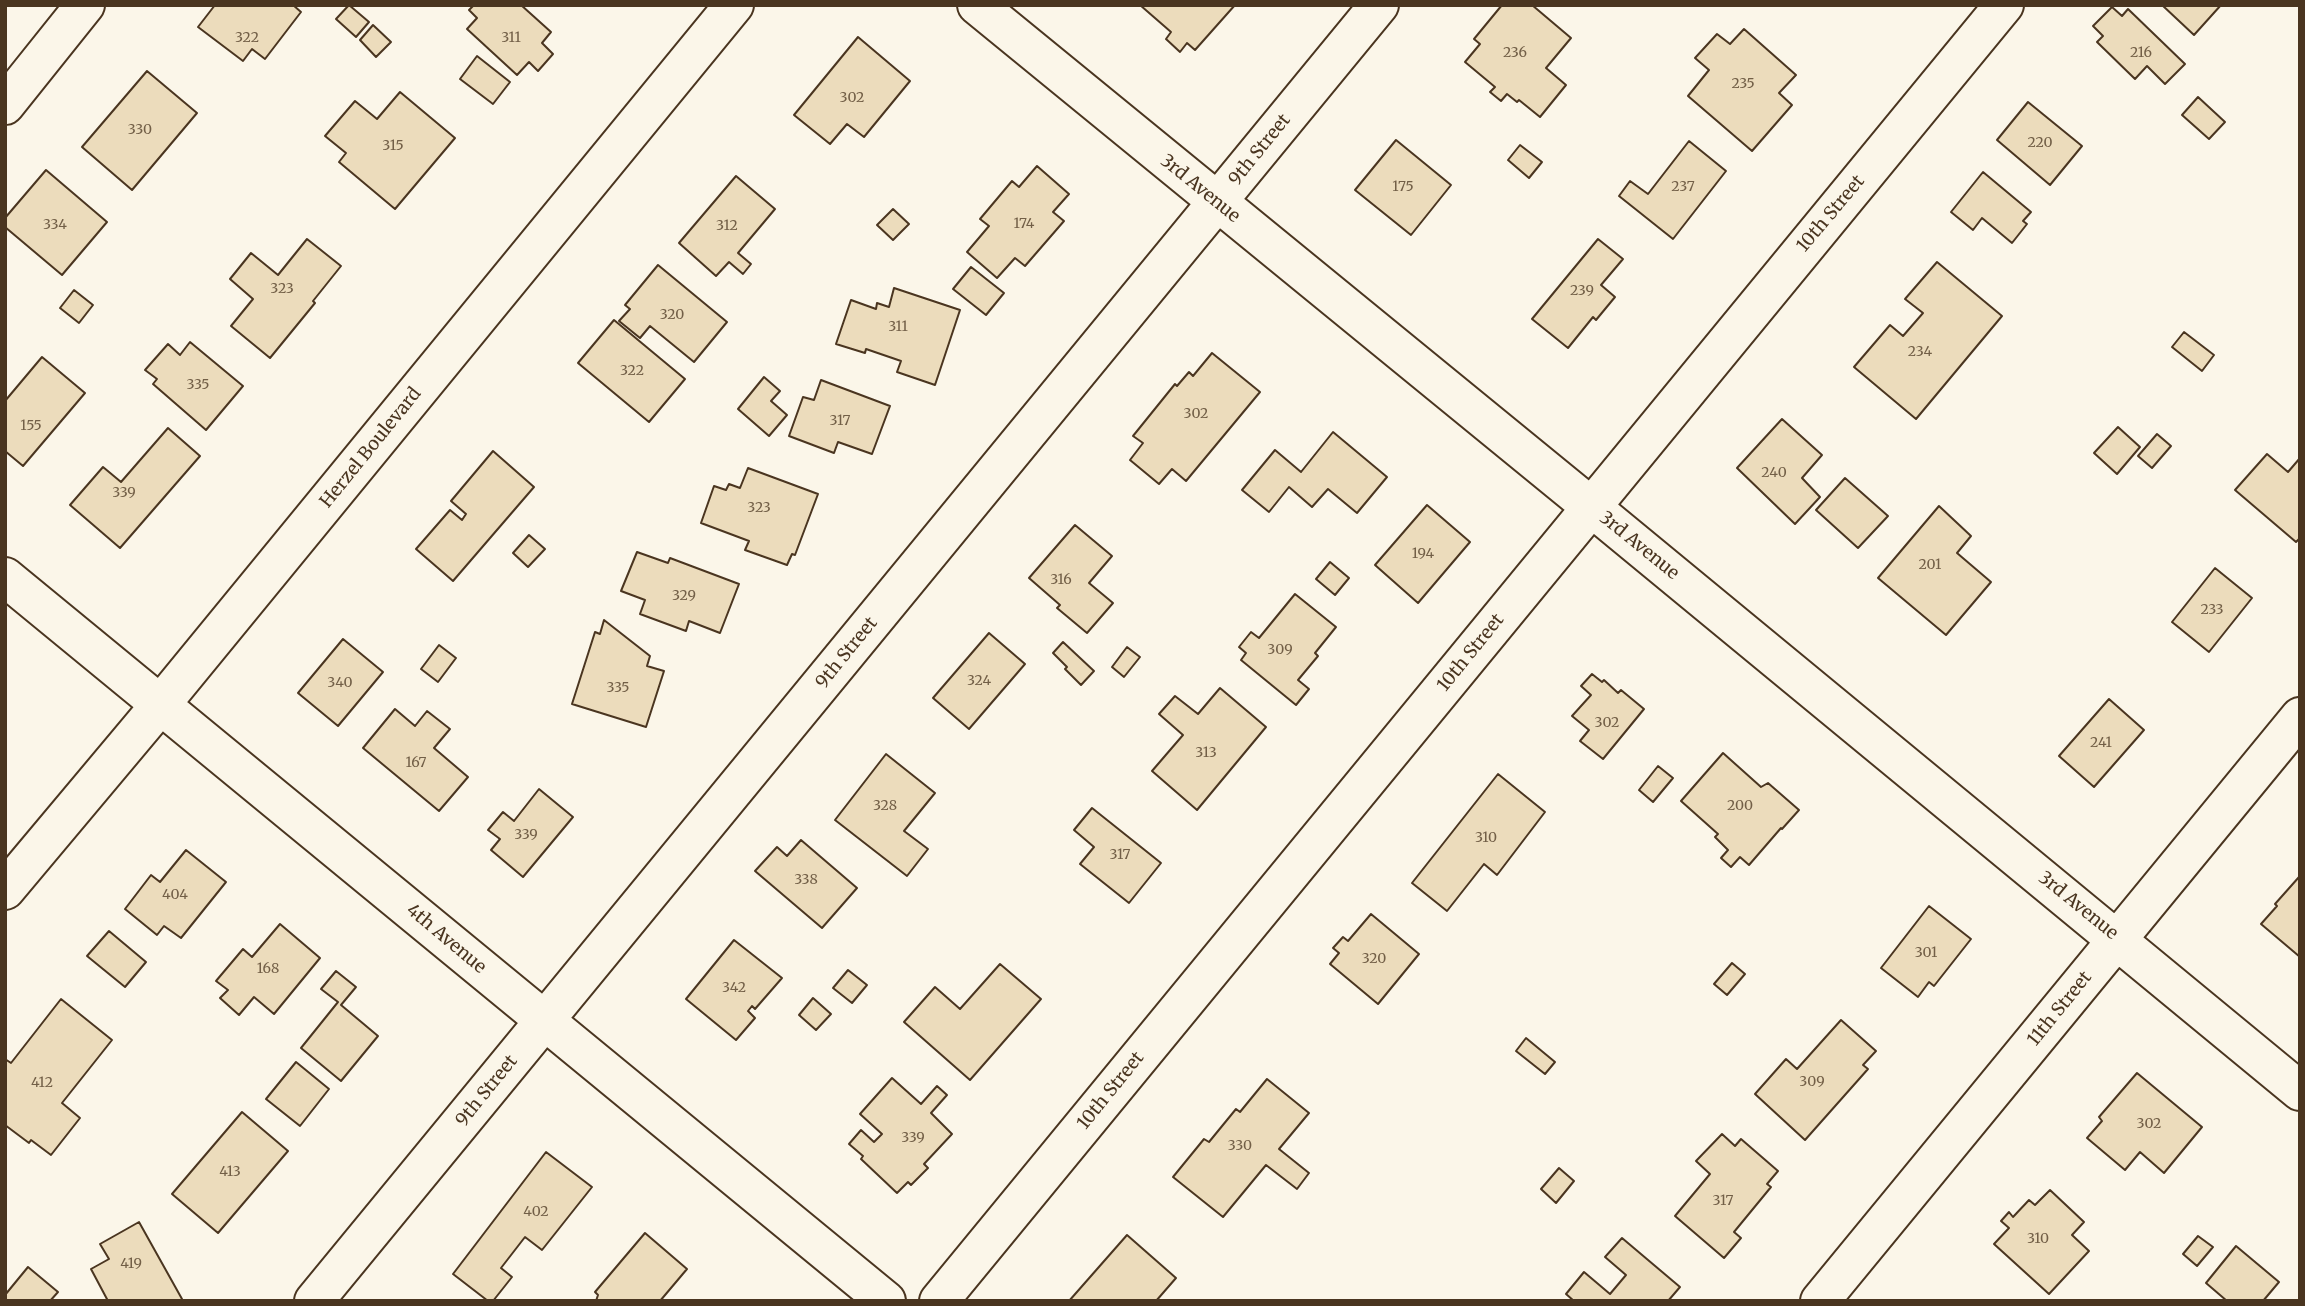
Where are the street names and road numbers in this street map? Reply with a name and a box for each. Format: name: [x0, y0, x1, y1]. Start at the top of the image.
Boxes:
street label: 9th Street: [1225, 110, 1295, 190]
street label: 3rd Avenue: [1156, 150, 1244, 228]
street label: 10th Street: [1793, 171, 1869, 257]
street label: Herzel Boulevard: [316, 384, 426, 512]
street label: 3rd Avenue: [1595, 507, 1683, 585]
street label: 10th Street: [1433, 610, 1509, 696]
street label: 9th Street: [812, 613, 882, 693]
street label: 3rd Avenue: [2034, 867, 2122, 945]
street label: 4th Avenue: [402, 900, 490, 978]
street label: 11th Street: [2023, 967, 2097, 1051]
street label: 10th Street: [1073, 1048, 1149, 1134]
street label: 9th Street: [452, 1051, 522, 1131]

